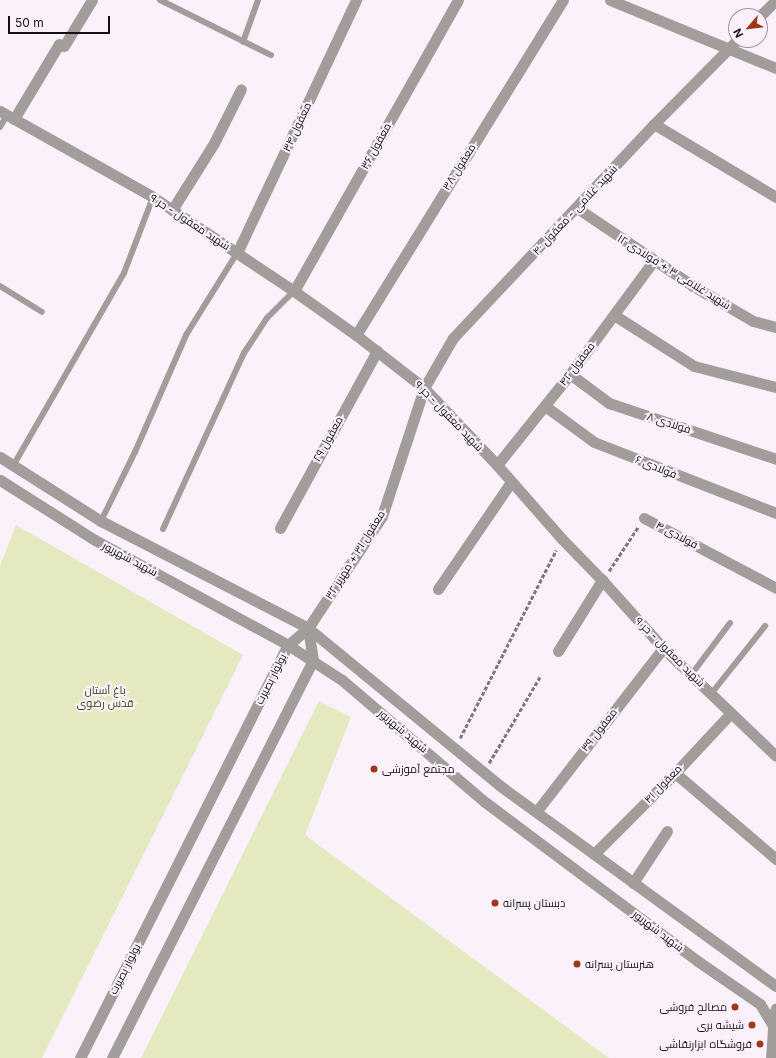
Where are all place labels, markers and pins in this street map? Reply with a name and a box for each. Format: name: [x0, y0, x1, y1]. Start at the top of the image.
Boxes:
place label: مجتمع آموزشی: [382, 762, 454, 776]
marker: مجتمع آموزشی: [369, 764, 379, 774]
place label: دبستان پسرانه: [503, 896, 565, 910]
marker: دبستان پسرانه: [490, 898, 500, 908]
place label: هنرستان پسرانه: [585, 957, 654, 971]
marker: هنرستان پسرانه: [572, 959, 582, 969]
place label: مصالح فروشی: [659, 1000, 727, 1014]
marker: مصالح فروشی: [730, 1002, 740, 1012]
place label: شیشه بری: [697, 1018, 744, 1032]
marker: شیشه بری: [747, 1020, 757, 1030]
place label: فروشگاه ابزارنقاشی: [659, 1037, 752, 1051]
marker: فروشگاه ابزارنقاشی: [755, 1039, 765, 1049]

